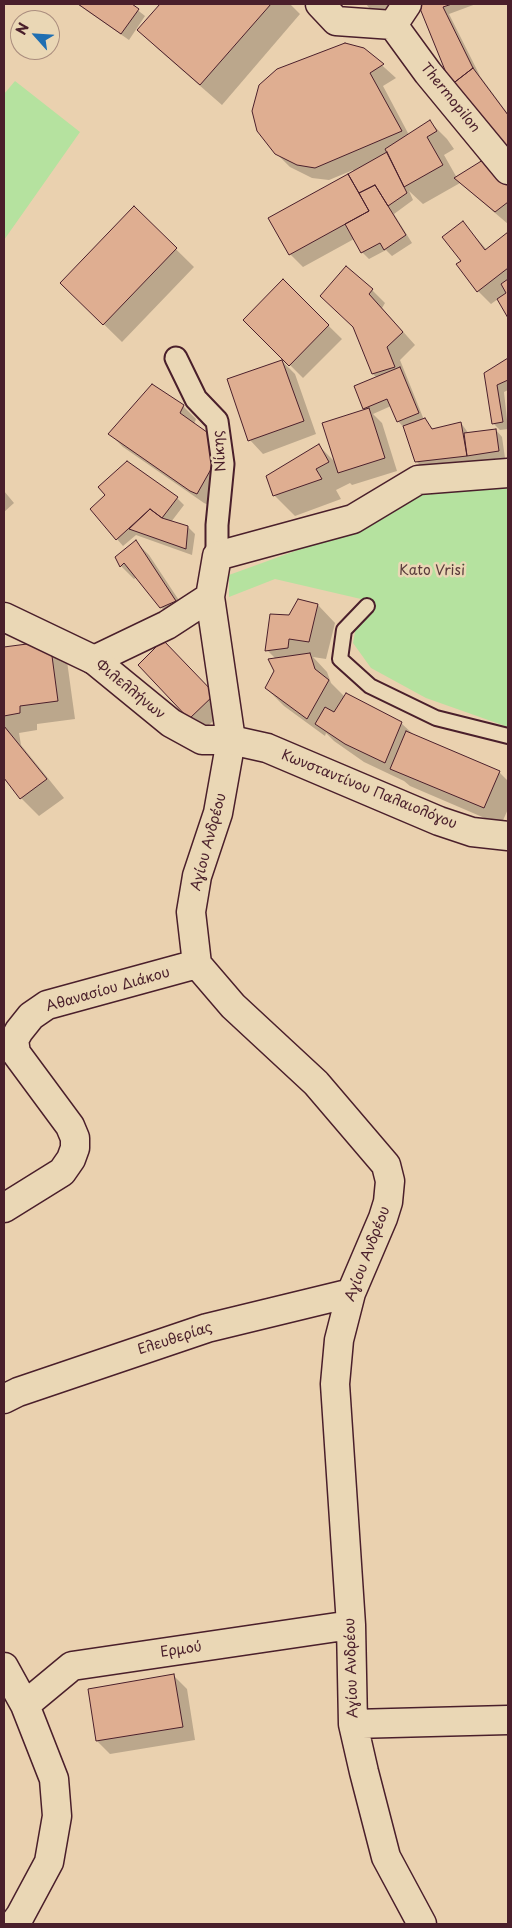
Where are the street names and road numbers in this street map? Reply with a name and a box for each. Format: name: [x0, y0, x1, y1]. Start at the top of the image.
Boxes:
street label: Thermopilon: [417, 60, 483, 136]
street label: Νίκης: [210, 430, 230, 472]
street label: Φιλελλήνων: [92, 657, 168, 723]
street label: Κωνσταντίνου Παλαιολόγου: [279, 747, 459, 833]
street label: Αγίου Ανδρέου: [188, 791, 230, 893]
street label: Αθανασίου Διάκου: [44, 964, 172, 1016]
street label: Αγίου Ανδρέου: [342, 1204, 394, 1304]
street label: Ελευθερίας: [136, 1319, 214, 1359]
street label: Αγίου Ανδρέου: [342, 1618, 362, 1718]
street label: Ερμού: [159, 1639, 203, 1661]

